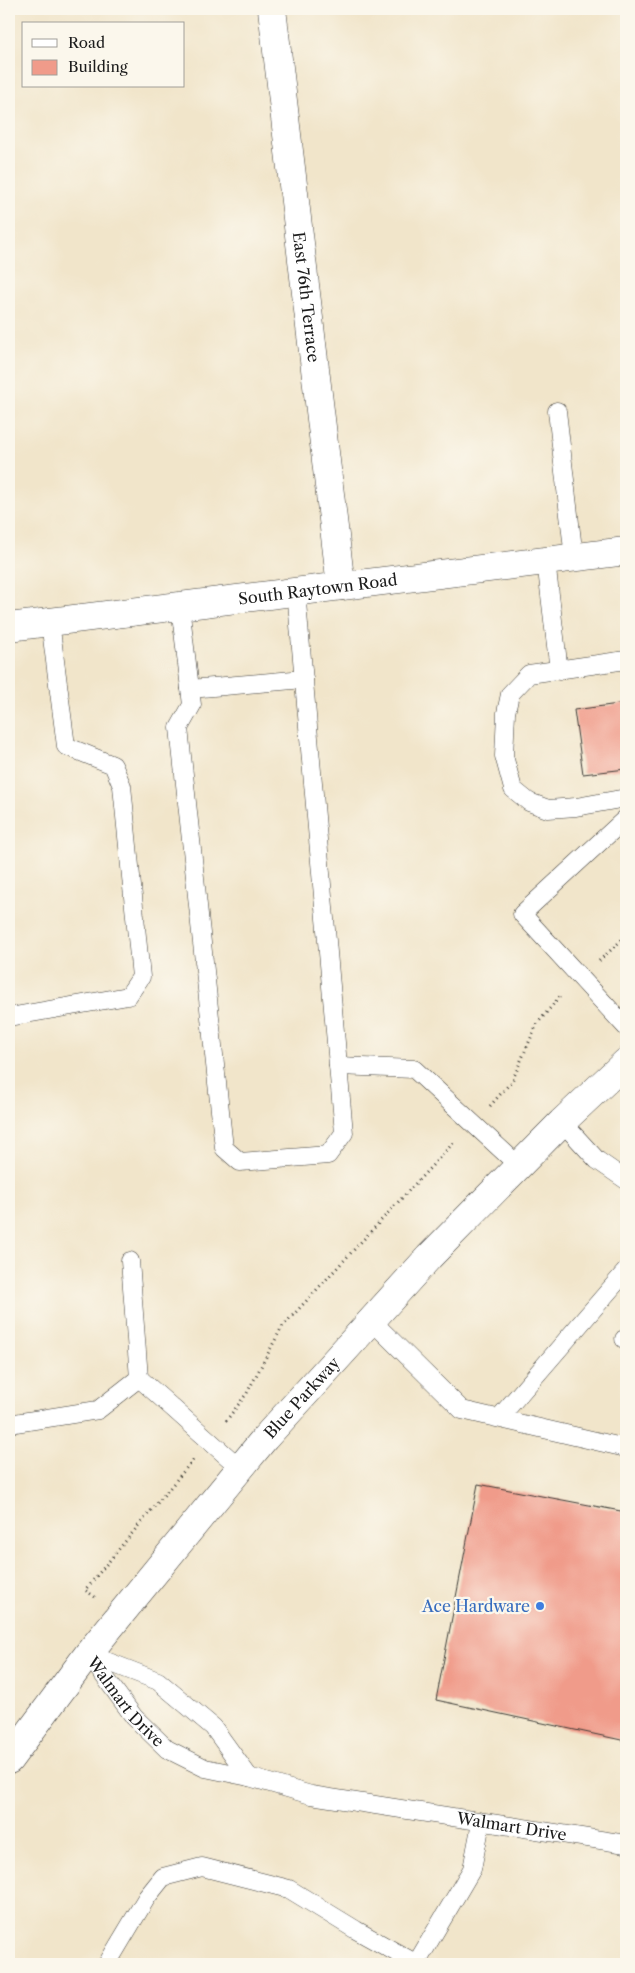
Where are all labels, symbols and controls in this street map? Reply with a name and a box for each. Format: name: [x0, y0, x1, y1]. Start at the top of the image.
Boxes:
legend: [22, 22, 185, 88]
text: Road: [68, 33, 105, 52]
text: Building: [68, 57, 128, 76]
street label: East 76th Terrace: [289, 230, 324, 363]
street label: South Raytown Road: [237, 569, 399, 609]
street label: Blue Parkway: [260, 1352, 344, 1443]
place label: Ace Hardware: [421, 1596, 530, 1616]
marker: Ace Hardware: [534, 1600, 546, 1612]
street label: Walmart Drive: [83, 1652, 169, 1751]
street label: Walmart Drive: [454, 1808, 568, 1845]

